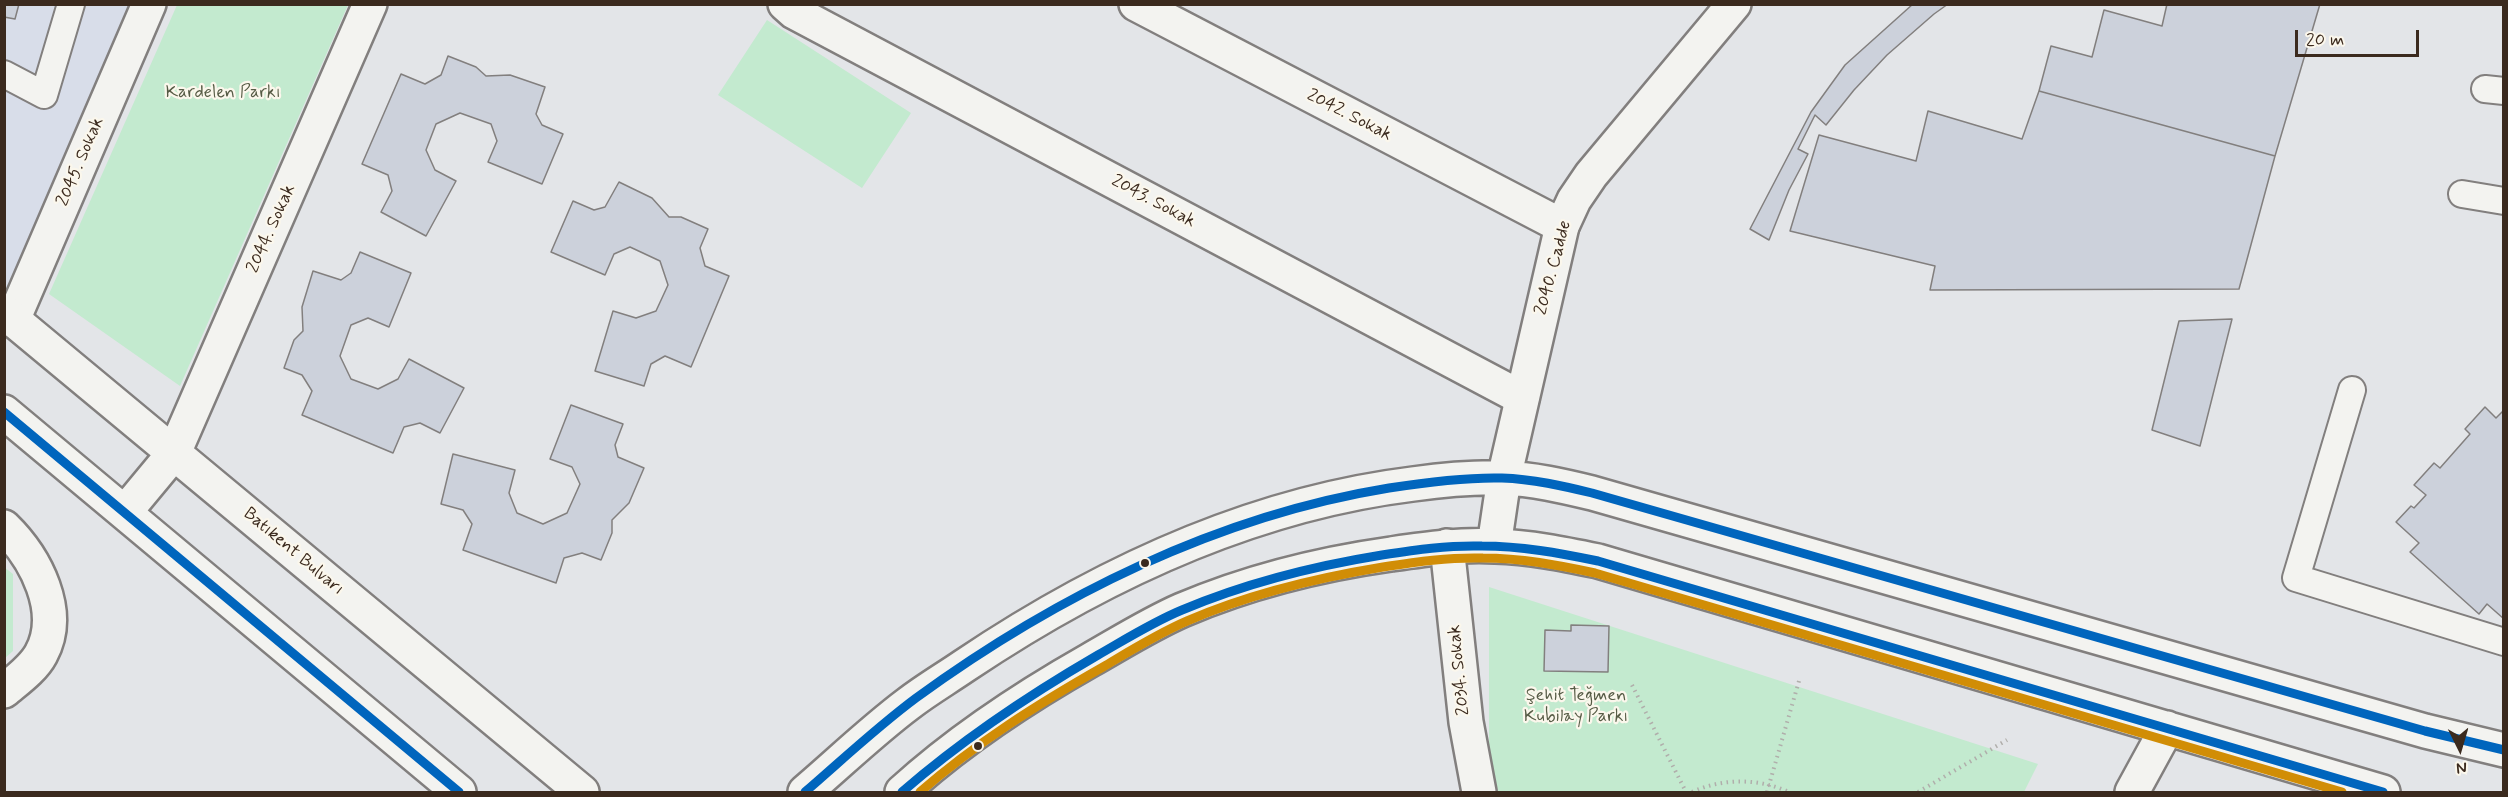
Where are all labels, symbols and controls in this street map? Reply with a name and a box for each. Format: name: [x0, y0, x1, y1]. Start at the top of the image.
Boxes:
scale bar: [2298, 18, 2422, 56]
text: 20 m: [2306, 28, 2344, 52]
park label: Kardelen Parkı: [165, 82, 281, 104]
street label: 2042. Sokak: [1303, 85, 1395, 147]
street label: 2045. Sokak: [53, 114, 109, 210]
street label: 2043. Sokak: [1107, 171, 1199, 233]
street label: 2044. Sokak: [243, 182, 301, 276]
street label: 2040. Cadde: [1531, 218, 1577, 318]
street label: Batıkent Bulvarı: [238, 504, 348, 600]
unlabelled marker: [1139, 557, 1151, 569]
street label: 2034. Sokak: [1444, 624, 1476, 716]
park label: Şehit Teğmen Kubilay Parkı: [1524, 685, 1628, 728]
north arrow: [2430, 719, 2490, 779]
unlabelled marker: [972, 740, 984, 752]
text: N: [2455, 757, 2468, 778]

